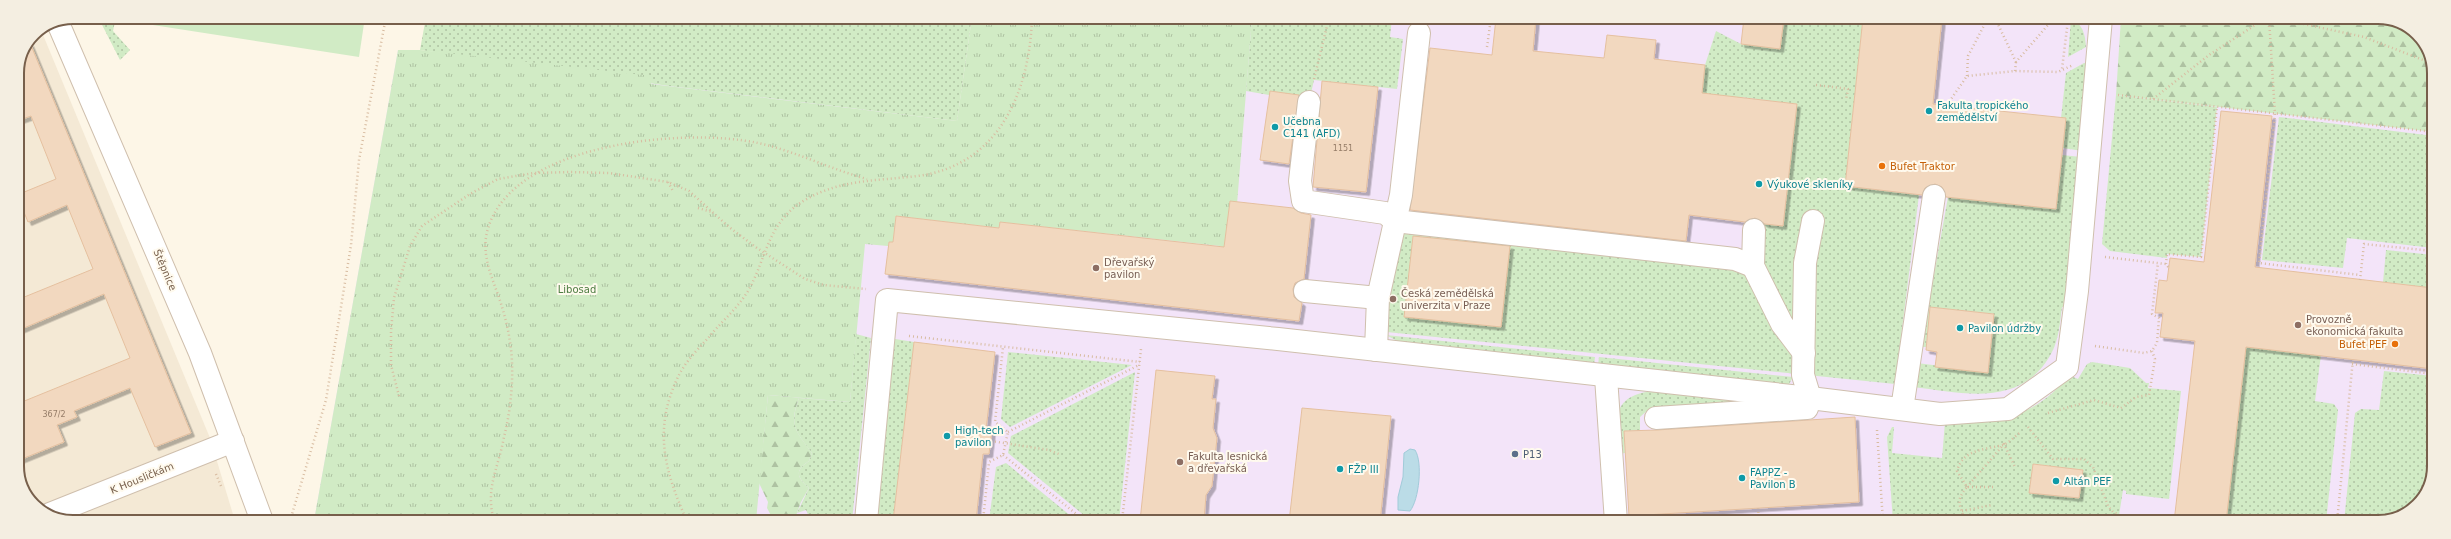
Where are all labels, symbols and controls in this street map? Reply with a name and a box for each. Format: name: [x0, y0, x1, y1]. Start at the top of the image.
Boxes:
place label: Fakulta tropického zemědělství: [1937, 100, 2028, 123]
marker: Fakulta tropického zemědělství: [1924, 106, 1934, 116]
place label: Učebna C141 (AFD): [1283, 116, 1340, 139]
marker: Učebna C141 (AFD): [1270, 122, 1280, 132]
house number: 1151: [1333, 144, 1353, 153]
marker: Bufet Traktor: [1877, 161, 1887, 171]
place label: Bufet Traktor: [1890, 161, 1956, 172]
marker: Výukové skleníky: [1754, 179, 1764, 189]
place label: Výukové skleníky: [1767, 179, 1853, 190]
street label: Štěpnice: [151, 247, 179, 292]
place label: Dřevařský pavilon: [1104, 257, 1155, 280]
marker: Dřevařský pavilon: [1091, 263, 1101, 273]
park label: Libosad: [558, 284, 596, 295]
place label: Česká zemědělská univerzita v Praze: [1401, 287, 1494, 311]
marker: Česká zemědělská univerzita v Praze: [1388, 294, 1398, 304]
place label: Provozně ekonomická fakulta: [2306, 314, 2403, 337]
marker: Provozně ekonomická fakulta: [2293, 320, 2303, 330]
marker: Pavilon údržby: [1955, 323, 1965, 333]
place label: Pavilon údržby: [1968, 323, 2041, 334]
place label: Bufet PEF: [2339, 339, 2387, 350]
marker: Bufet PEF: [2390, 339, 2400, 349]
house number: 367/2: [42, 410, 66, 419]
place label: High-tech pavilon: [955, 425, 1004, 448]
marker: High-tech pavilon: [942, 431, 952, 441]
marker: P13: [1510, 449, 1520, 459]
place label: P13: [1523, 449, 1542, 460]
place label: Fakulta lesnická a dřevařská: [1188, 451, 1267, 474]
marker: Fakulta lesnická a dřevařská: [1175, 457, 1185, 467]
street label: K Housličkám: [109, 460, 175, 496]
place label: FŽP III: [1348, 463, 1379, 475]
marker: FŽP III: [1335, 464, 1345, 474]
place label: FAPPZ - Pavilon B: [1750, 467, 1796, 490]
marker: FAPPZ - Pavilon B: [1737, 473, 1747, 483]
marker: Altán PEF: [2051, 476, 2061, 486]
place label: Altán PEF: [2064, 476, 2112, 487]

